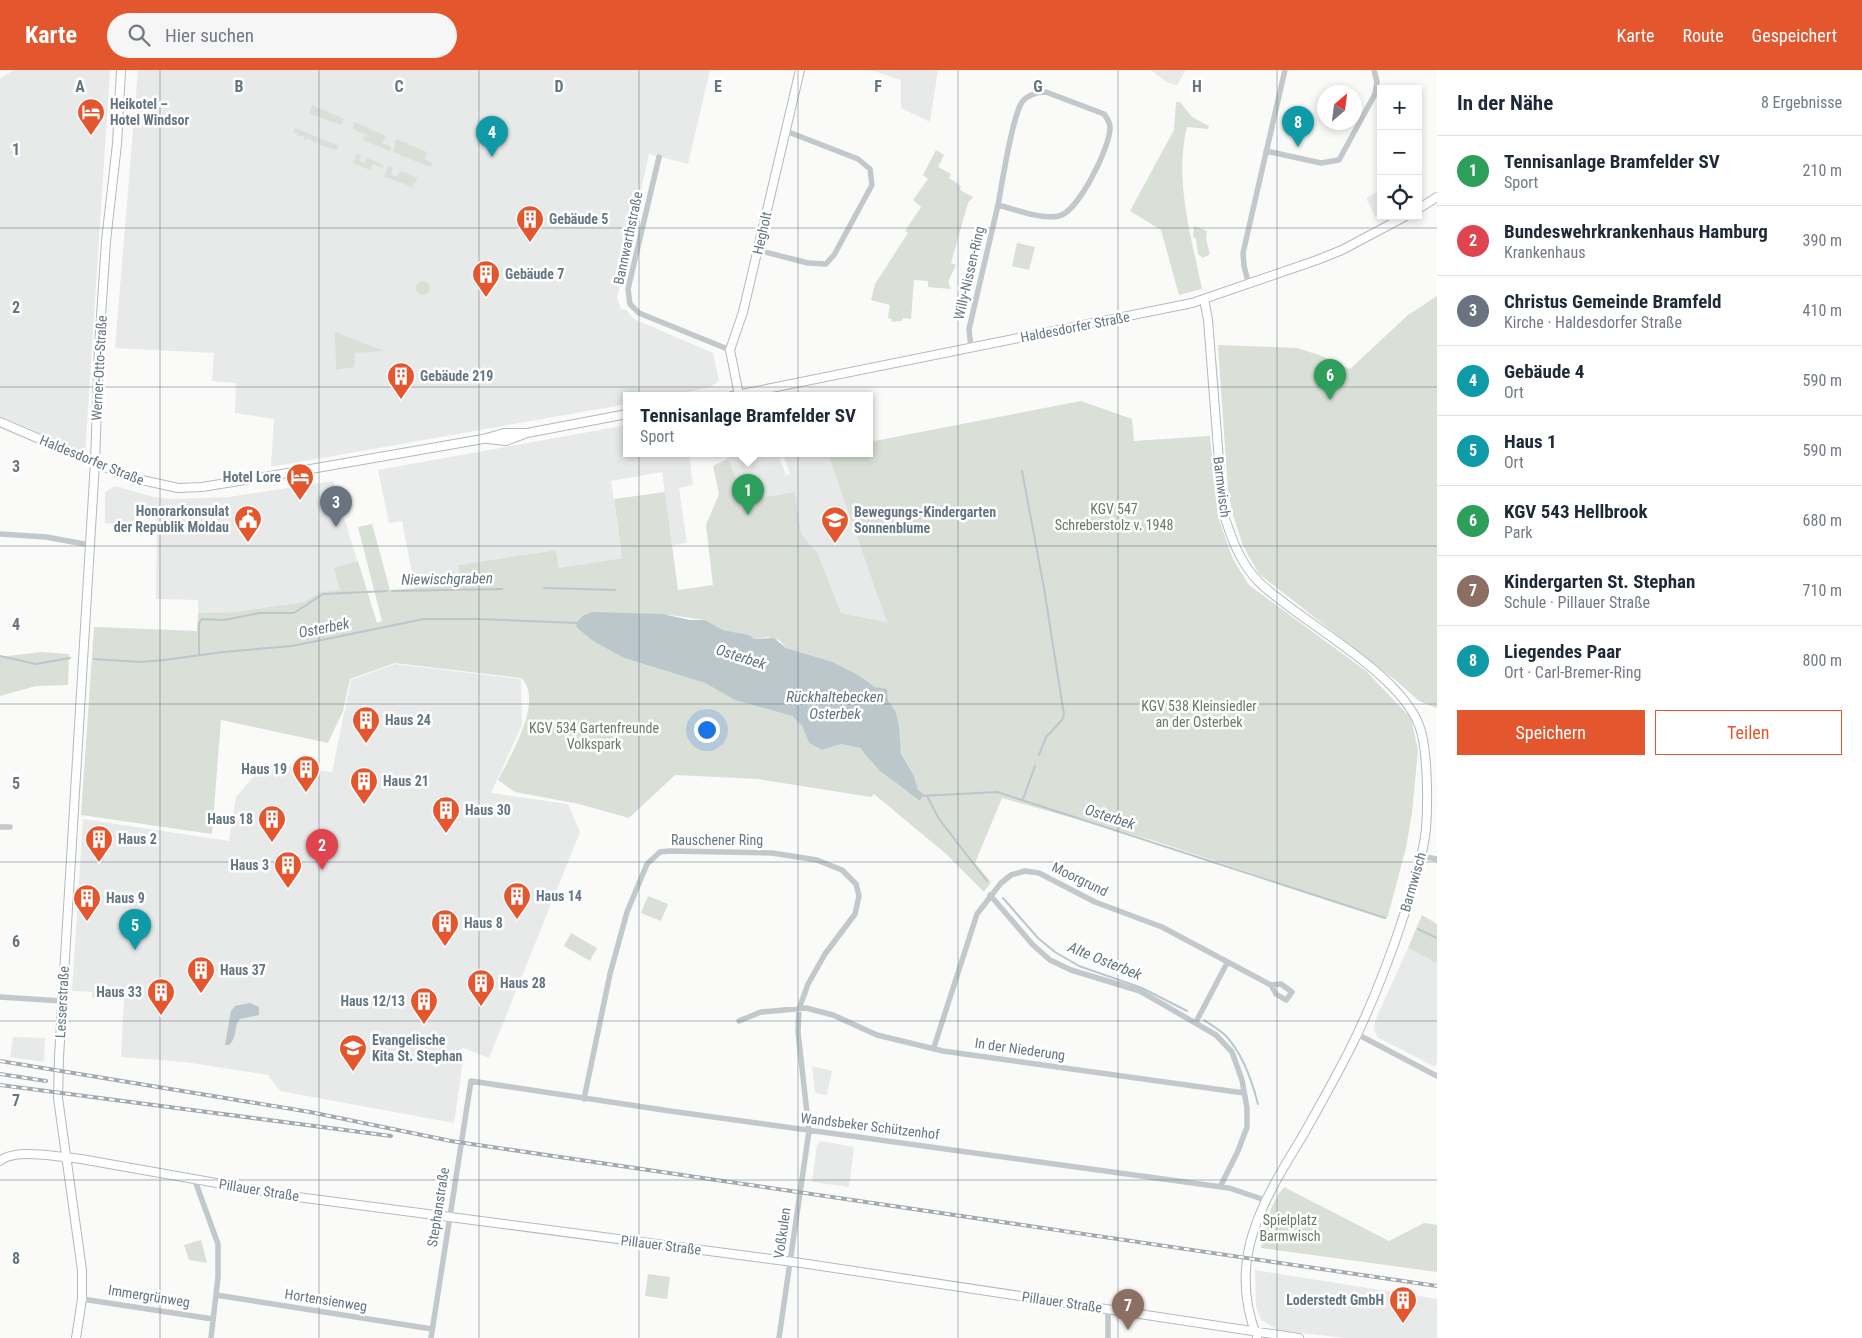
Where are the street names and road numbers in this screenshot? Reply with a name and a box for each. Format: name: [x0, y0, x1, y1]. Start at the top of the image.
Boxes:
street label: Bannwarthstraße: [610, 190, 646, 286]
street label: Hegholt: [749, 210, 775, 256]
street label: Willy-Nissen-Ring: [950, 225, 988, 321]
street label: Haldesdorfer Straße: [1019, 308, 1131, 345]
street label: Werner-Otto-Straße: [88, 315, 110, 421]
street label: Haldesdorfer Straße: [37, 432, 147, 488]
street label: Barmwisch: [1210, 456, 1234, 518]
street label: Rauschener Ring: [671, 832, 763, 848]
street label: Barmwisch: [1397, 850, 1429, 914]
street label: Moorgrund: [1049, 859, 1111, 899]
street label: Lesserstraße: [52, 965, 72, 1038]
street label: In der Niederung: [974, 1035, 1066, 1063]
street label: Wandsbeker Schützenhof: [800, 1110, 941, 1143]
street label: Stephanstraße: [424, 1166, 452, 1248]
street label: Pillauer Straße: [218, 1176, 301, 1204]
street label: Voßkulen: [770, 1206, 794, 1260]
street label: Pillauer Straße: [620, 1232, 703, 1258]
street label: Immergrünweg: [107, 1282, 191, 1310]
street label: Hortensienweg: [284, 1286, 368, 1314]
street label: Pillauer Straße: [1021, 1288, 1104, 1316]

